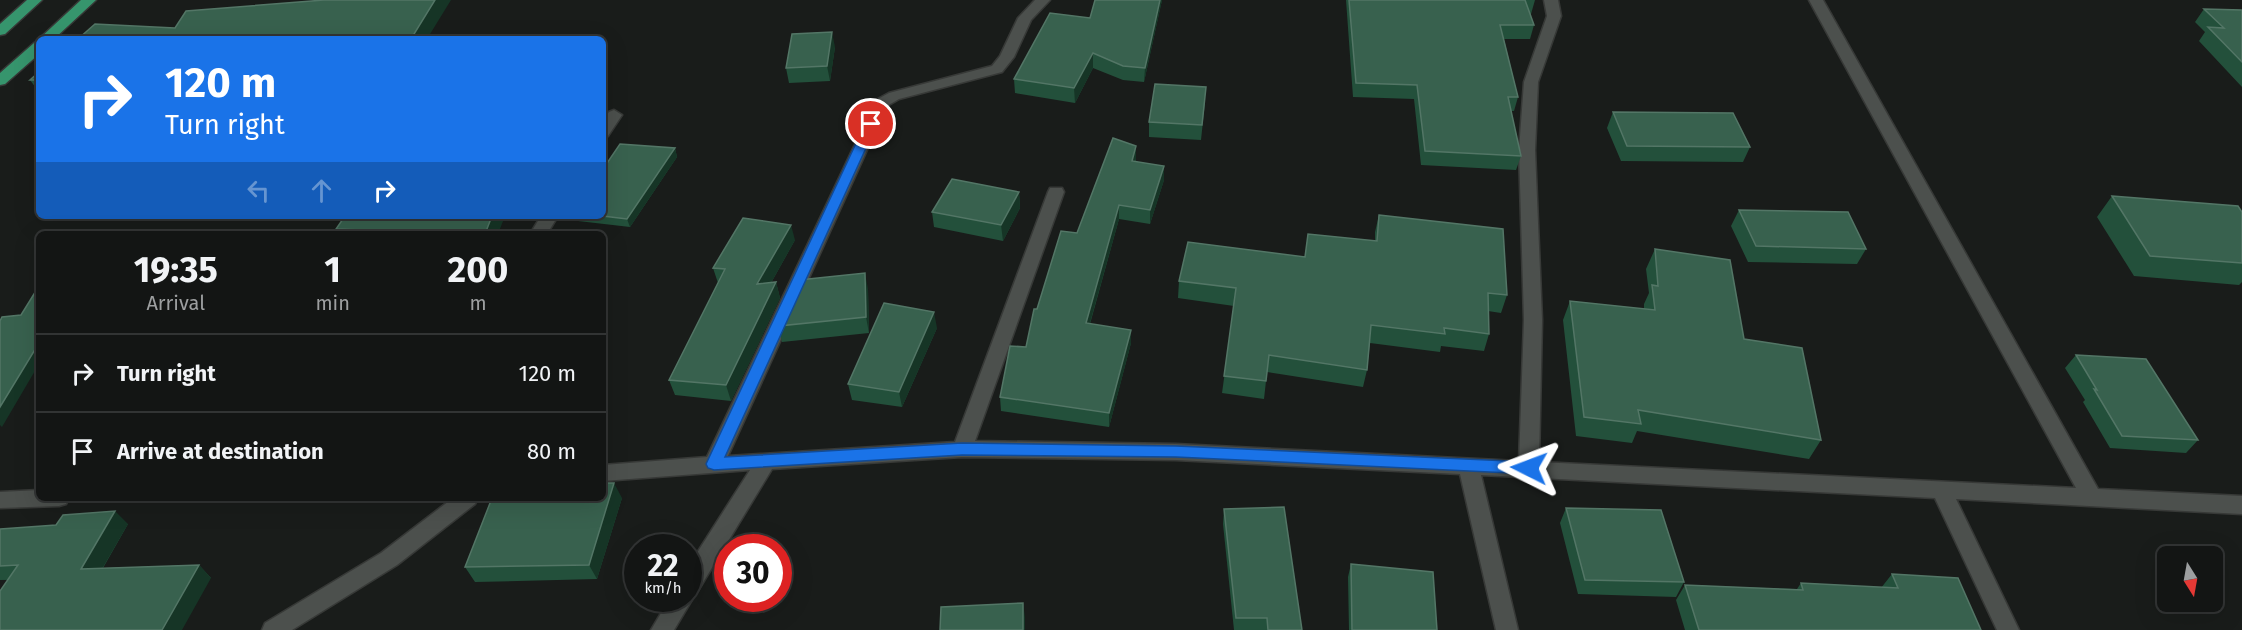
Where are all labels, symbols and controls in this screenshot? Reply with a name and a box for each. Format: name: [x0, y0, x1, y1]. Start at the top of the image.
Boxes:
text: 120 m: [165, 58, 276, 108]
icon: right: [66, 60, 144, 138]
pin: [845, 98, 896, 149]
icon: arrive: [854, 107, 887, 140]
text: Turn right: [165, 109, 285, 141]
icon: left: [242, 174, 275, 207]
icon: ahead: [305, 174, 338, 207]
icon: right: [368, 174, 401, 207]
text: 19:35: [134, 248, 218, 292]
text: 1: [324, 248, 341, 292]
text: 200: [448, 248, 508, 292]
text: Arrival: [146, 291, 205, 315]
text: min: [315, 291, 350, 315]
text: m: [469, 291, 487, 315]
icon: right: [66, 357, 99, 390]
text: Turn right: [117, 360, 216, 387]
text: 120 m: [519, 360, 576, 387]
icon: arrive: [66, 435, 99, 468]
position arrow: [1497, 436, 1561, 500]
text: Arrive at destination: [117, 438, 324, 465]
text: 80 m: [527, 438, 576, 465]
speed limit sign: 30: [714, 534, 792, 612]
north arrow: [2157, 546, 2223, 612]
map controls: [2157, 546, 2223, 612]
text: 22: [647, 548, 679, 584]
text: km/h: [644, 579, 682, 597]

